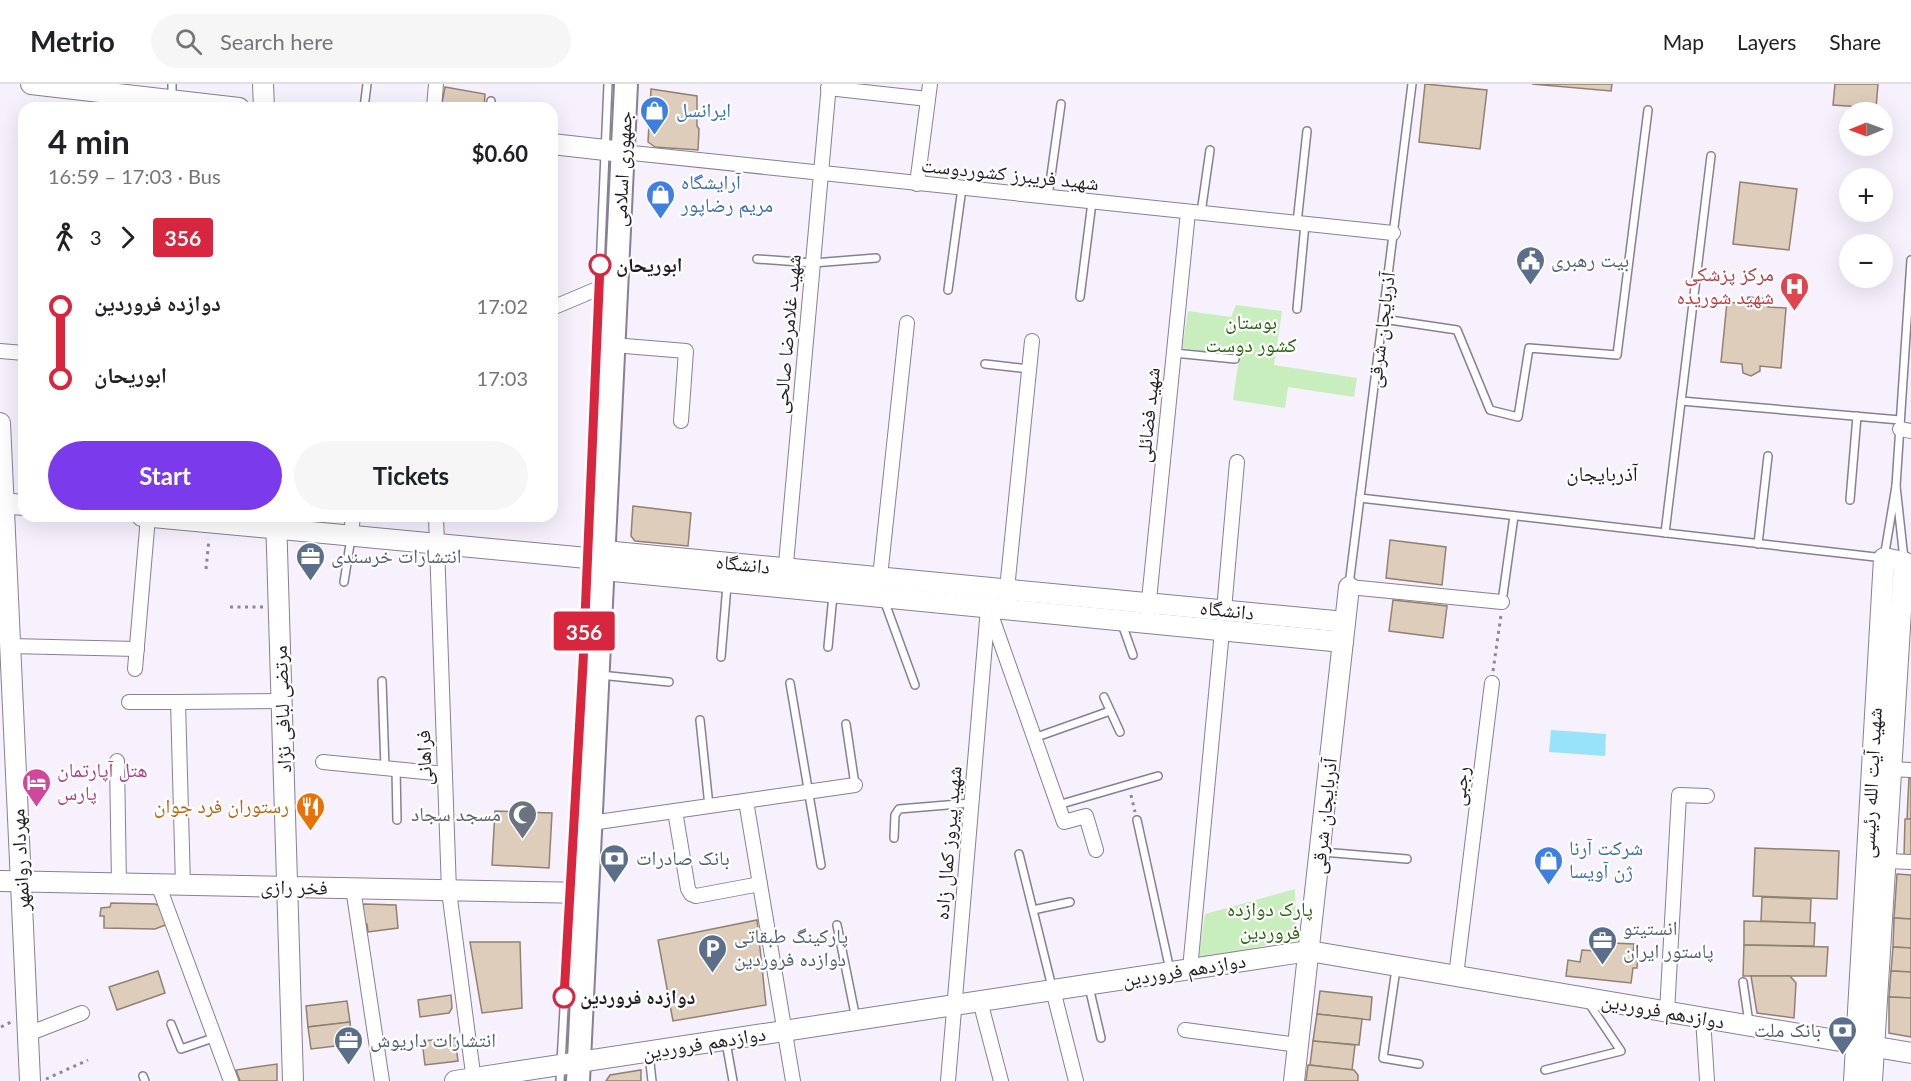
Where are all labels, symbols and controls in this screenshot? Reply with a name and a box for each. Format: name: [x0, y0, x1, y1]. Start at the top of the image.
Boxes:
search box: [151, 14, 571, 68]
text: Metrio: [30, 24, 115, 58]
icon: search: [172, 25, 205, 58]
text: Search here: [220, 28, 333, 55]
text: Map: [1663, 29, 1704, 54]
text: Layers: [1737, 29, 1796, 54]
text: Share: [1829, 29, 1881, 54]
shop icon: ایرانسل: [639, 94, 671, 136]
place label: ایرانسل: [676, 97, 731, 122]
north arrow: [1839, 102, 1893, 156]
map controls: [1839, 102, 1893, 288]
street label: جمهوری اسلامی: [606, 110, 637, 228]
text: 4 min: [48, 121, 130, 161]
text: $0.60: [472, 140, 528, 167]
street label: شهید فریبرز کشوردوست: [920, 152, 1100, 195]
text: 16:59 – 17:03 · Bus: [48, 164, 221, 188]
button: +: [1839, 168, 1893, 222]
place label: آرایشگاه مریم رضاپور: [680, 169, 773, 219]
shop icon: آرایشگاه مریم رضاپور: [644, 178, 676, 220]
icon: walk: [48, 221, 81, 254]
icon: forward: [111, 221, 144, 254]
text: 3: [90, 225, 102, 249]
text: 356: [165, 225, 201, 250]
button: −: [1839, 234, 1893, 288]
public building icon: بیت رهبری: [1514, 244, 1546, 286]
place label: بیت رهبری: [1551, 247, 1629, 272]
place label: ابوریحان: [616, 252, 682, 277]
street label: شهید غلامرضا صالحی: [767, 253, 806, 415]
marker: ابوریحان: [589, 254, 611, 276]
place label: مرکز پزشکی شهید شوریده: [1677, 261, 1774, 309]
street label: آذربایجان شرقی: [1361, 270, 1400, 389]
hospital icon: مرکز پزشکی شهید شوریده: [1779, 270, 1811, 312]
text: دوازده فروردین: [94, 289, 221, 316]
text: 17:02: [477, 294, 528, 318]
park label: بوستان کشور دوست: [1206, 309, 1296, 356]
text: ابوریحان: [94, 361, 167, 388]
text: 17:03: [477, 366, 528, 390]
street label: شهید فضائلی: [1130, 366, 1165, 464]
button: Start: [48, 441, 282, 510]
button: Tickets: [294, 441, 528, 510]
district label: آذربایجان: [1566, 460, 1639, 486]
office icon: انتشارات خرسندی: [294, 540, 326, 582]
place label: انتشارات خرسندی: [331, 543, 461, 568]
street label: دانشگاه: [715, 548, 771, 578]
street label: دانشگاه: [1199, 594, 1255, 624]
line badge: 356: [550, 612, 618, 650]
text: 356: [566, 619, 602, 644]
street label: مرتضی لبافی نژاد: [267, 645, 296, 773]
street label: شهید آیت الله رئیسی: [1854, 707, 1887, 859]
street label: فراهانی: [410, 730, 437, 786]
street label: آذربایجان شرقی: [1305, 756, 1342, 875]
place label: هتل آپارتمان پارس: [57, 757, 148, 805]
street label: شهید پیروز کمال زاده: [928, 765, 967, 921]
street label: رجبی: [1445, 765, 1474, 807]
hotel icon: هتل آپارتمان پارس: [20, 766, 52, 808]
restaurant icon: رستوران فرد جوان: [294, 790, 326, 832]
place label: رستوران فرد جوان: [154, 793, 289, 818]
mosque icon: مسجد سجاد: [506, 798, 538, 840]
place label: مسجد سجاد: [411, 801, 501, 825]
street label: مهرداد روانمهر: [4, 808, 35, 913]
place label: شرکت آرنا ژن آویسا: [1569, 835, 1643, 883]
bank icon: بانک صادرات: [599, 842, 631, 884]
shop icon: شرکت آرنا ژن آویسا: [1532, 844, 1564, 886]
place label: بانک صادرات: [636, 845, 730, 870]
street label: فخر رازی: [260, 873, 328, 900]
park label: پارک دوازده فروردین: [1227, 896, 1313, 944]
place label: انستیتو پاستور ایران: [1623, 915, 1714, 963]
place label: پارکینگ طبقاتی دوازده فروردین: [734, 923, 848, 971]
office icon: انستیتو پاستور ایران: [1586, 924, 1618, 966]
parking icon: پارکینگ طبقاتی دوازده فروردین: [697, 932, 729, 974]
street label: دوازدهم فروردین: [1120, 947, 1248, 994]
place label: دوازده فروردین: [580, 984, 695, 1010]
marker: دوازده فروردین: [553, 986, 575, 1008]
street label: دوازدهم فروردین: [1599, 987, 1727, 1036]
bank icon: بانک ملت: [1826, 1014, 1858, 1056]
place label: بانک ملت: [1754, 1017, 1821, 1042]
street label: دوازدهم فروردین: [640, 1020, 768, 1067]
office icon: انتشارات داریوش: [333, 1024, 365, 1066]
place label: انتشارات داریوش: [370, 1027, 496, 1052]

